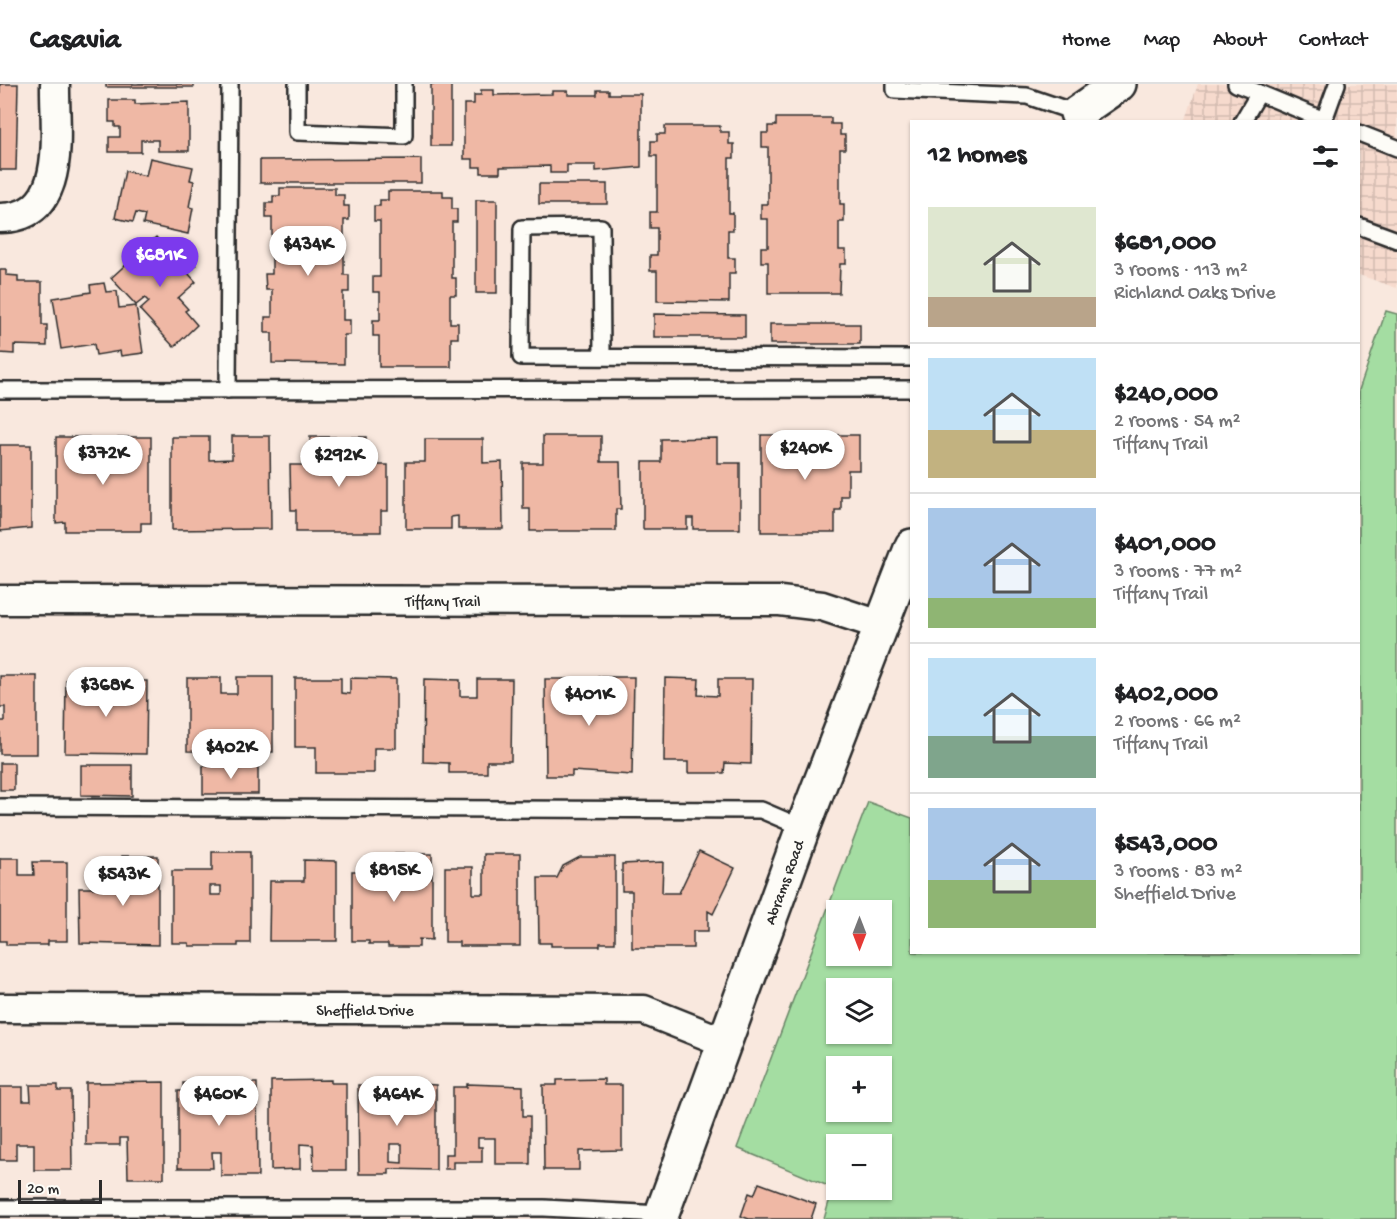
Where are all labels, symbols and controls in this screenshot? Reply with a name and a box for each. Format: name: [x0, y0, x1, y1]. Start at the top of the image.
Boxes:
text: Casavia: [30, 25, 121, 58]
text: Home: [1062, 29, 1110, 54]
text: Map: [1143, 29, 1180, 54]
text: About: [1213, 29, 1266, 54]
text: Contact: [1299, 29, 1367, 54]
icon: filters: [1309, 140, 1342, 173]
text: 12 homes: [928, 141, 1026, 172]
pin: $434K: [266, 226, 350, 277]
text: $681,000: [1114, 229, 1216, 260]
icon: home: [976, 231, 1048, 303]
text: $434K: [283, 234, 333, 257]
pin: $681K: [118, 237, 202, 288]
text: $681K: [135, 245, 185, 268]
text: 3 rooms · 113 m²: [1114, 260, 1248, 283]
text: Richland Oaks Drive: [1114, 283, 1276, 306]
text: $240,000: [1114, 380, 1218, 411]
icon: home: [976, 382, 1048, 454]
text: 2 rooms · 54 m²: [1114, 411, 1241, 434]
pin: $240K: [763, 430, 847, 481]
text: Tiffany Trail: [1114, 434, 1208, 457]
pin: $372K: [61, 435, 145, 486]
pin: $292K: [297, 437, 381, 488]
text: $240K: [780, 438, 830, 461]
text: $372K: [78, 443, 128, 466]
text: $292K: [314, 445, 364, 468]
text: $401,000: [1114, 530, 1216, 561]
icon: home: [976, 532, 1048, 604]
text: 3 rooms · 77 m²: [1114, 561, 1242, 584]
text: Tiffany Trail: [1114, 584, 1208, 607]
street label: Tiffany Trail: [404, 594, 481, 613]
pin: $368K: [64, 667, 148, 718]
text: $368K: [80, 675, 132, 698]
pin: $401K: [547, 676, 631, 727]
text: $402,000: [1114, 680, 1218, 711]
icon: home: [976, 682, 1048, 754]
text: $401K: [565, 684, 613, 707]
text: 2 rooms · 66 m²: [1114, 711, 1241, 734]
pin: $402K: [189, 729, 273, 780]
text: Tiffany Trail: [1114, 734, 1208, 757]
text: $402K: [206, 737, 256, 760]
text: $543,000: [1114, 830, 1218, 861]
icon: home: [976, 832, 1048, 904]
street label: Abrams Road: [762, 837, 811, 928]
pin: $815K: [352, 852, 436, 903]
pin: $543K: [81, 856, 165, 907]
text: $815K: [369, 860, 419, 883]
text: 3 rooms · 83 m²: [1114, 861, 1242, 884]
text: $543K: [98, 864, 148, 887]
text: Sheffield Drive: [1114, 884, 1236, 907]
north arrow: [826, 900, 892, 966]
map controls: [826, 900, 892, 1200]
button: layers: [826, 978, 892, 1044]
street label: Sheffield Drive: [316, 1003, 414, 1022]
button: +: [826, 1056, 892, 1122]
pin: $460K: [177, 1076, 261, 1127]
pin: $464K: [355, 1076, 439, 1127]
text: $460K: [194, 1084, 244, 1107]
text: $464K: [372, 1084, 422, 1107]
button: −: [826, 1134, 892, 1200]
scale bar: [18, 1177, 102, 1204]
text: 20 m: [27, 1181, 59, 1200]

